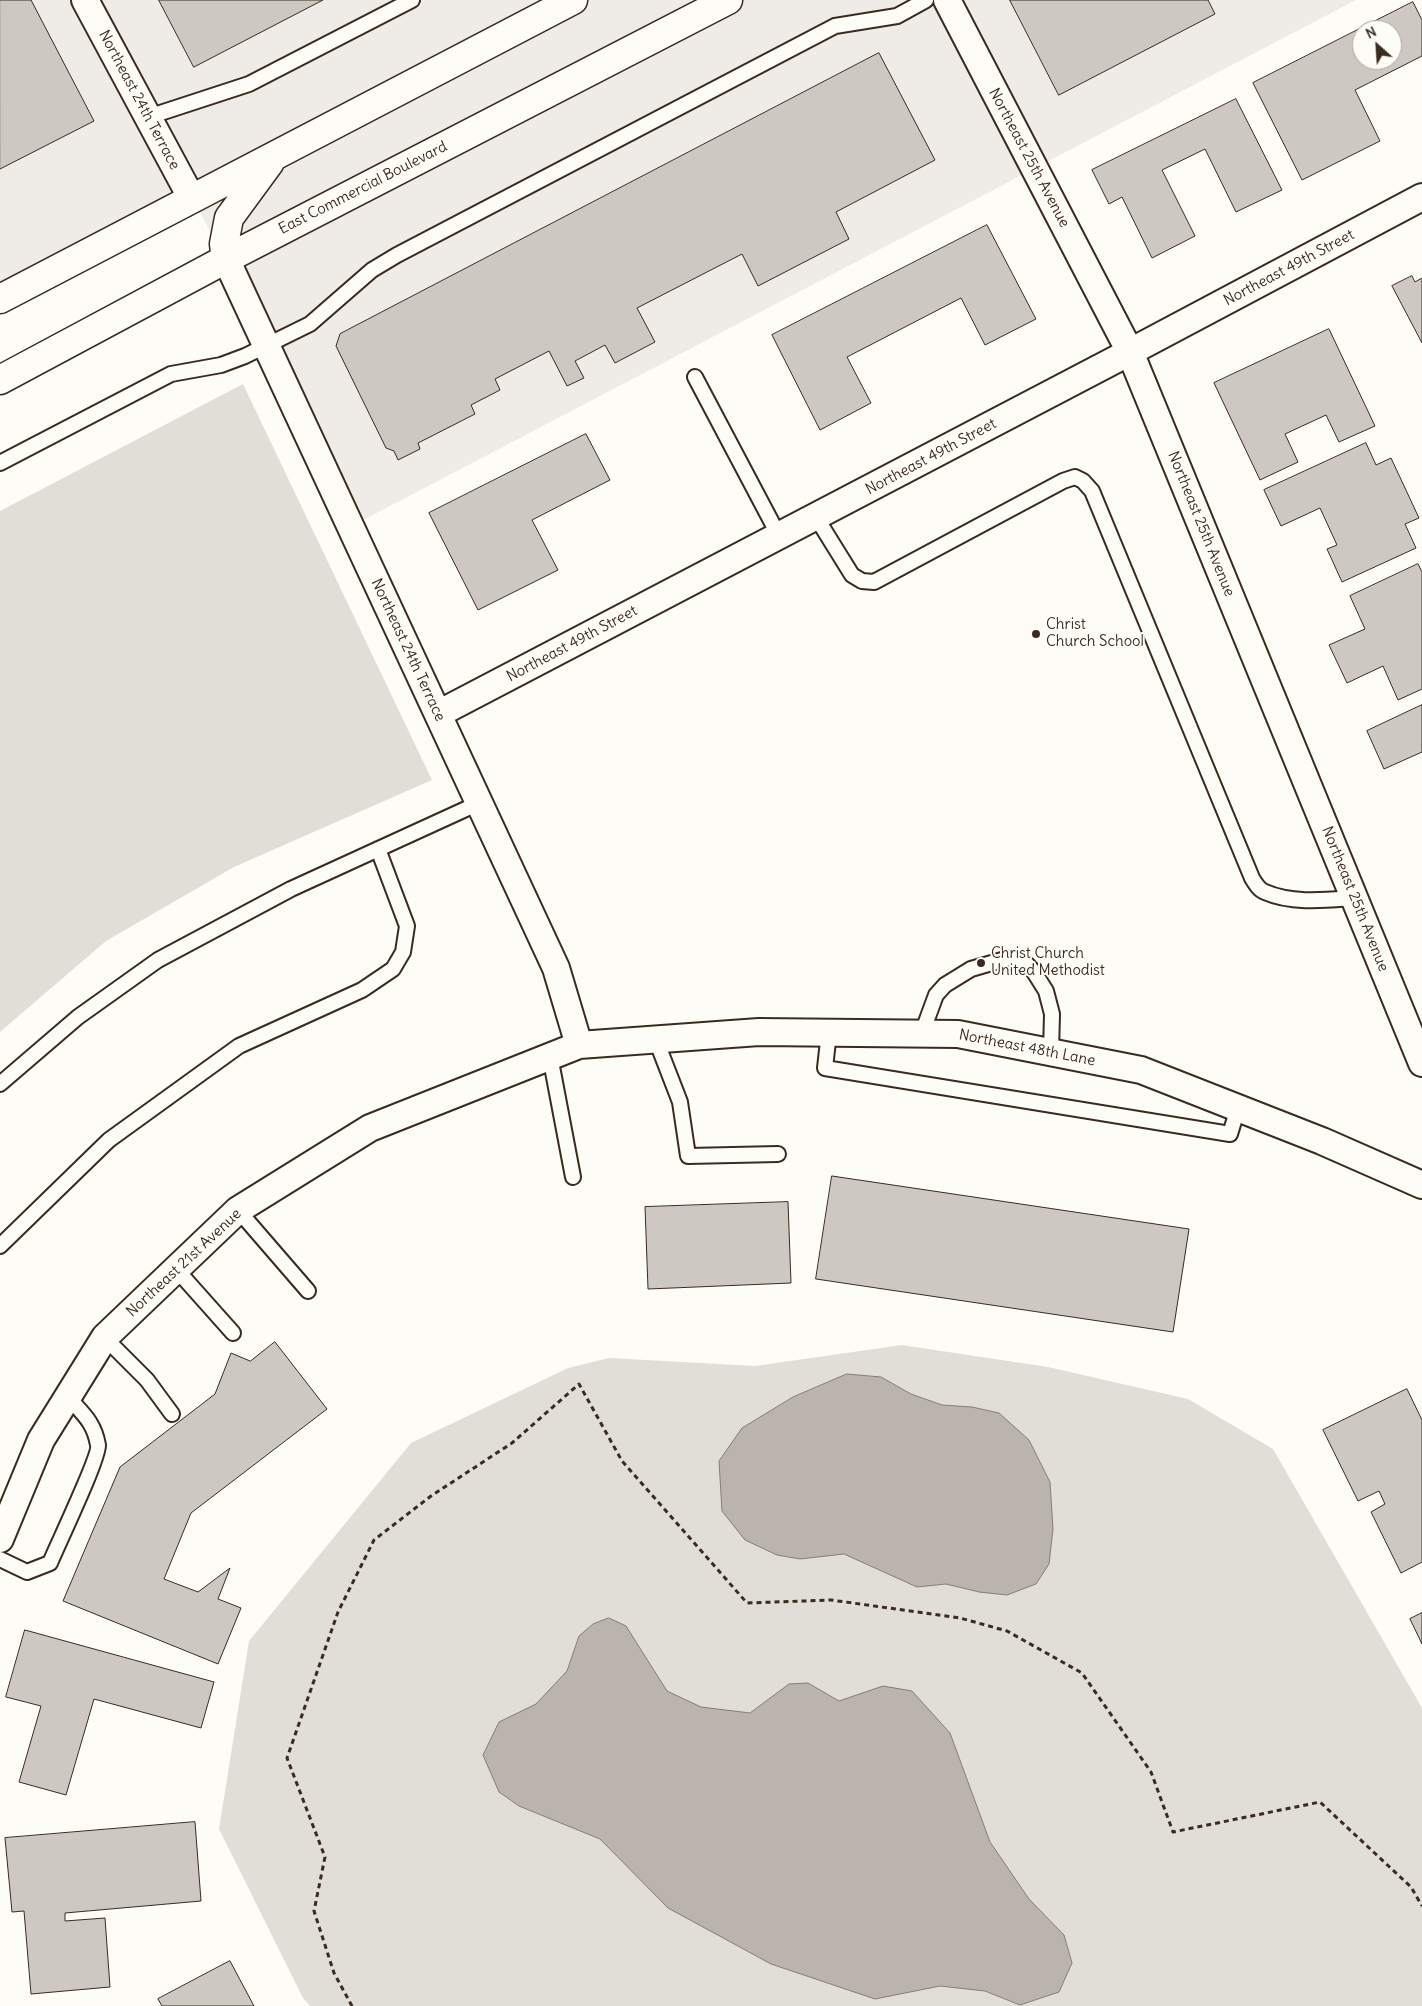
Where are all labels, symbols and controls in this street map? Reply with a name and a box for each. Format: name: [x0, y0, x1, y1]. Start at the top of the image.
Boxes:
north arrow: [1352, 20, 1402, 70]
text: N: [1363, 22, 1379, 43]
street label: Northeast 24th Terrace: [95, 27, 183, 173]
street label: Northeast 25th Avenue: [985, 85, 1073, 231]
street label: East Commercial Boulevard: [276, 138, 450, 238]
street label: Northeast 49th Street: [1221, 226, 1357, 310]
street label: Northeast 49th Street: [863, 415, 999, 499]
street label: Northeast 25th Avenue: [1164, 449, 1238, 599]
street label: Northeast 24th Terrace: [367, 576, 449, 724]
street label: Northeast 49th Street: [504, 602, 640, 686]
place label: Christ Church School: [1046, 616, 1144, 651]
marker: Christ Church School: [1030, 628, 1042, 640]
street label: Northeast 25th Avenue: [1318, 824, 1392, 974]
place label: Christ Church United Methodist: [991, 945, 1105, 980]
marker: Christ Church United Methodist: [975, 957, 987, 969]
street label: Northeast 48th Lane: [957, 1026, 1097, 1070]
street label: Northeast 21st Avenue: [123, 1205, 245, 1321]

